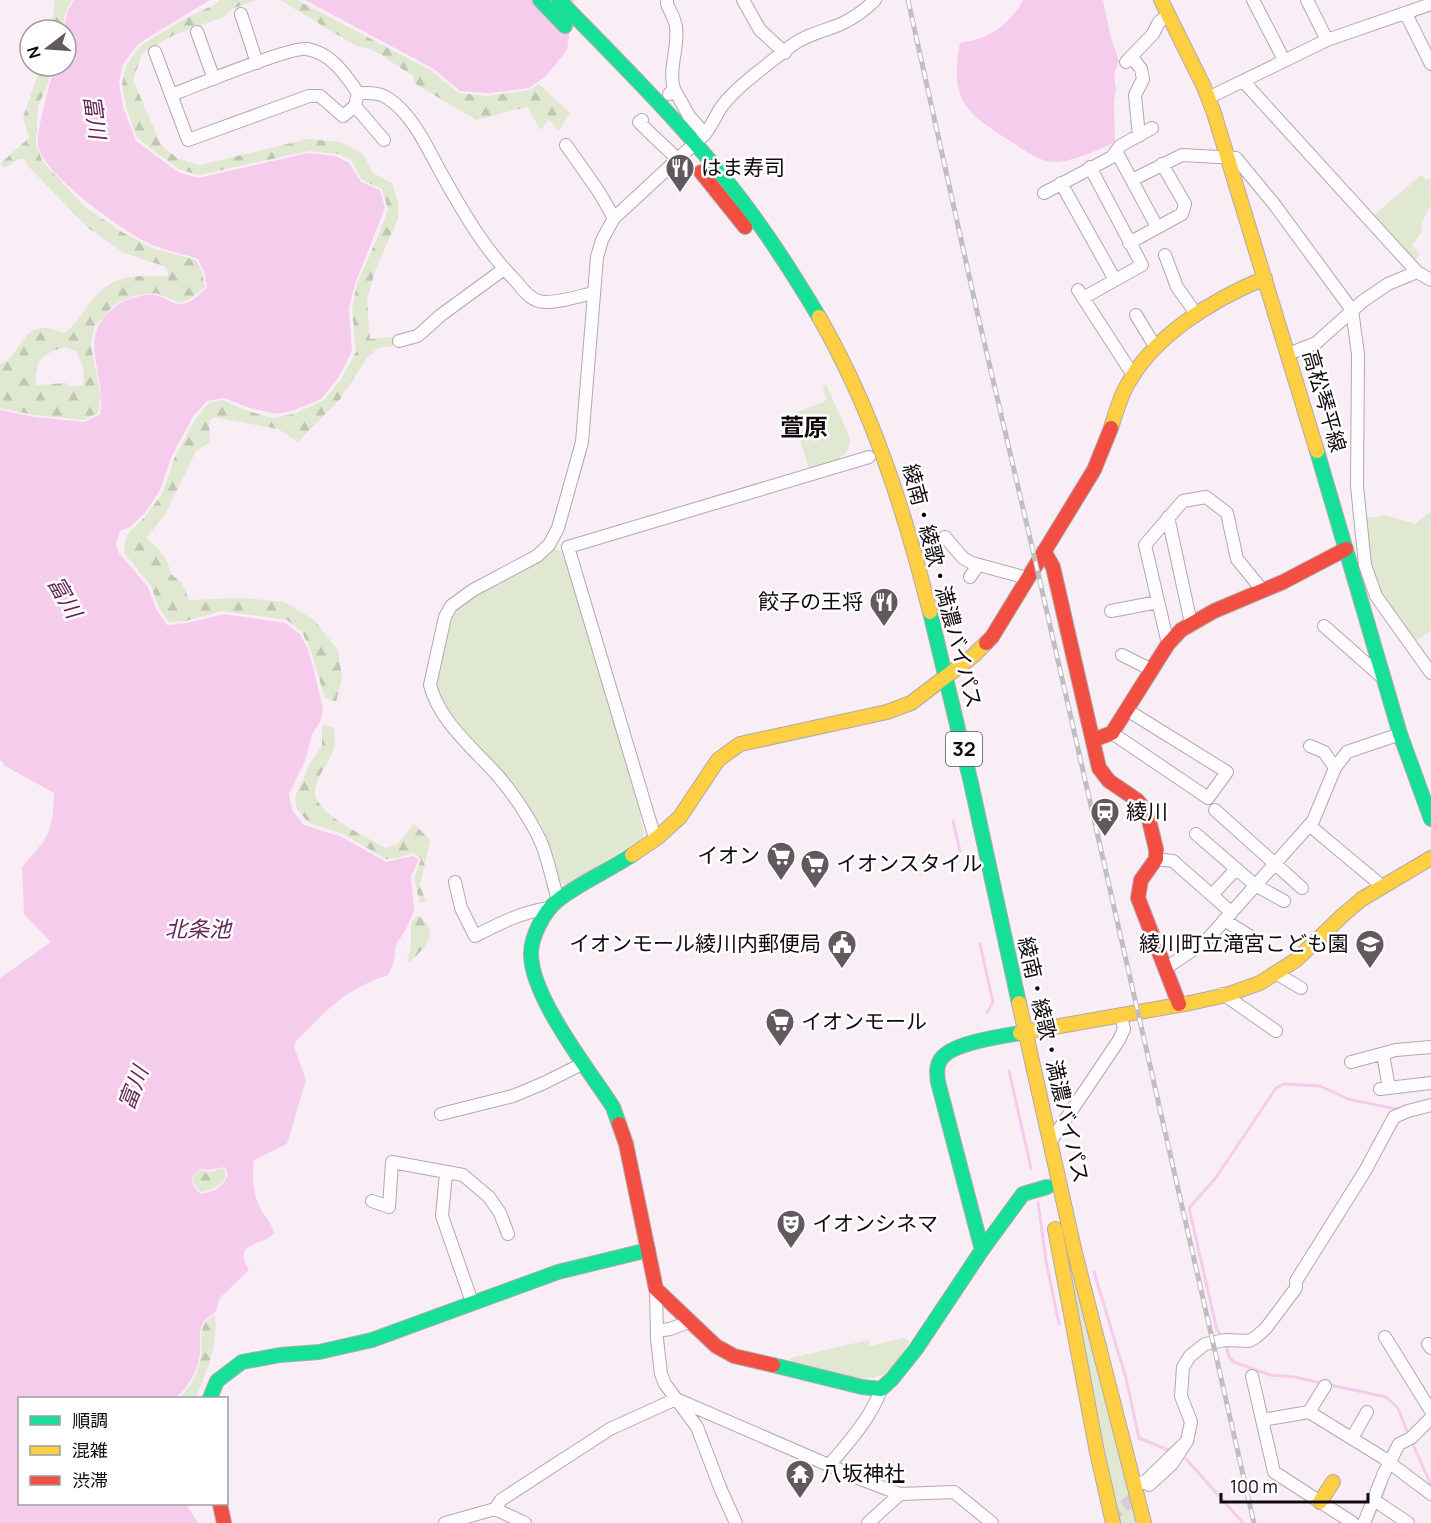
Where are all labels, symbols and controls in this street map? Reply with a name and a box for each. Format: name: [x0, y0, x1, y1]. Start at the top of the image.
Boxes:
north arrow: [18, 18, 78, 78]
text: N: [21, 44, 46, 61]
water label: 富川: [77, 93, 113, 143]
restaurant icon: はま寿司: [664, 152, 696, 194]
place label: はま寿司: [701, 153, 785, 181]
street label: 高松琴平線: [1297, 346, 1353, 455]
district label: 萱原: [780, 410, 828, 443]
street label: 綾南・綾歌・満濃バイパス: [897, 461, 989, 711]
water label: 富川: [41, 570, 90, 625]
restaurant icon: 餃子の王将: [868, 586, 900, 628]
place label: 餃子の王将: [758, 587, 863, 615]
road number: 32: [946, 732, 982, 766]
station icon: 綾川: [1089, 796, 1121, 838]
place label: 綾川: [1126, 797, 1168, 825]
supermarket icon: イオン: [765, 840, 797, 882]
place label: イオン: [697, 841, 760, 869]
supermarket icon: イオンスタイル: [799, 848, 831, 890]
place label: イオンスタイル: [836, 849, 983, 877]
water label: 北条池: [165, 914, 233, 944]
public building icon: イオンモール綾川内郵便局: [826, 928, 858, 970]
school or university icon: 綾川町立滝宮こども園: [1354, 928, 1386, 970]
place label: イオンモール綾川内郵便局: [569, 929, 821, 957]
place label: 綾川町立滝宮こども園: [1139, 929, 1349, 957]
street label: 綾南・綾歌・満濃バイパス: [1012, 934, 1096, 1185]
supermarket icon: イオンモール: [764, 1006, 796, 1048]
place label: イオンモール: [801, 1007, 927, 1035]
water label: 富川: [111, 1060, 156, 1114]
theatre icon: イオンシネマ: [775, 1208, 807, 1250]
place label: イオンシネマ: [812, 1209, 938, 1237]
legend: [18, 1397, 228, 1505]
text: 順調: [72, 1408, 108, 1432]
text: 混雑: [72, 1438, 108, 1462]
temple icon: 八坂神社: [784, 1458, 816, 1500]
place label: 八坂神社: [821, 1459, 905, 1487]
scale bar: [1221, 1466, 1368, 1504]
text: 渋滞: [72, 1468, 108, 1492]
text: 100 m: [1230, 1474, 1278, 1498]

